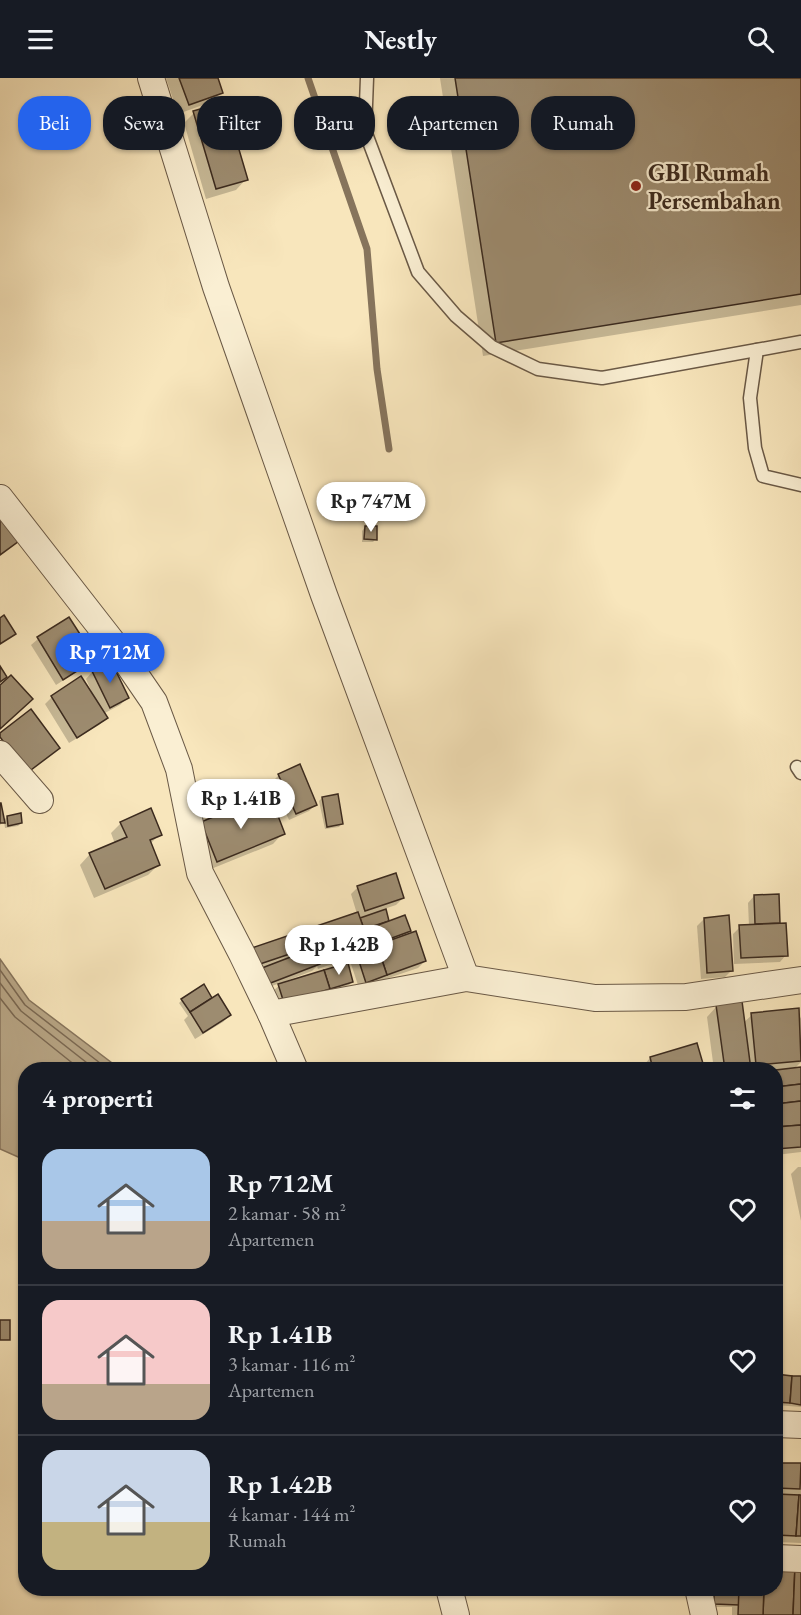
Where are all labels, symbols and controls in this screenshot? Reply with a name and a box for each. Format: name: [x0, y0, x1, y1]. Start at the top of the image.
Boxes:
text: Nestly: [364, 22, 437, 57]
icon: menu: [24, 23, 57, 56]
icon: search: [744, 23, 777, 56]
chip: Beli: [18, 96, 91, 150]
chip: Sewa: [103, 96, 185, 150]
chip: Filter: [197, 96, 282, 150]
chip: Baru: [294, 96, 375, 150]
chip: Apartemen: [387, 96, 519, 150]
chip: Rumah: [531, 96, 635, 150]
place label: GBI Rumah Persembahan: [648, 157, 781, 216]
marker: GBI Rumah Persembahan: [629, 179, 643, 193]
pin: Rp 747M: [316, 482, 426, 533]
text: Rp 747M: [330, 488, 412, 514]
pin: Rp 712M: [55, 633, 165, 684]
text: Rp 712M: [69, 639, 151, 665]
pin: Rp 1.41B: [179, 779, 303, 830]
text: Rp 1.41B: [201, 785, 281, 811]
pin: Rp 1.42B: [277, 925, 401, 976]
text: Rp 1.42B: [299, 931, 379, 957]
text: 4 properti: [42, 1081, 153, 1115]
icon: filters: [726, 1082, 759, 1115]
text: Rp 712M: [228, 1166, 333, 1200]
icon: home: [90, 1173, 162, 1245]
icon: heart: [726, 1193, 759, 1226]
text: 2 kamar · 58 m²: [228, 1200, 346, 1226]
text: Apartemen: [228, 1226, 314, 1252]
text: Rp 1.41B: [228, 1317, 332, 1351]
icon: home: [90, 1324, 162, 1396]
icon: heart: [726, 1344, 759, 1377]
text: 3 kamar · 116 m²: [228, 1351, 356, 1377]
text: Apartemen: [228, 1377, 314, 1403]
text: Rp 1.42B: [228, 1467, 332, 1501]
icon: home: [90, 1474, 162, 1546]
icon: heart: [726, 1494, 759, 1527]
text: 4 kamar · 144 m²: [228, 1501, 356, 1527]
text: Rumah: [228, 1527, 287, 1553]

